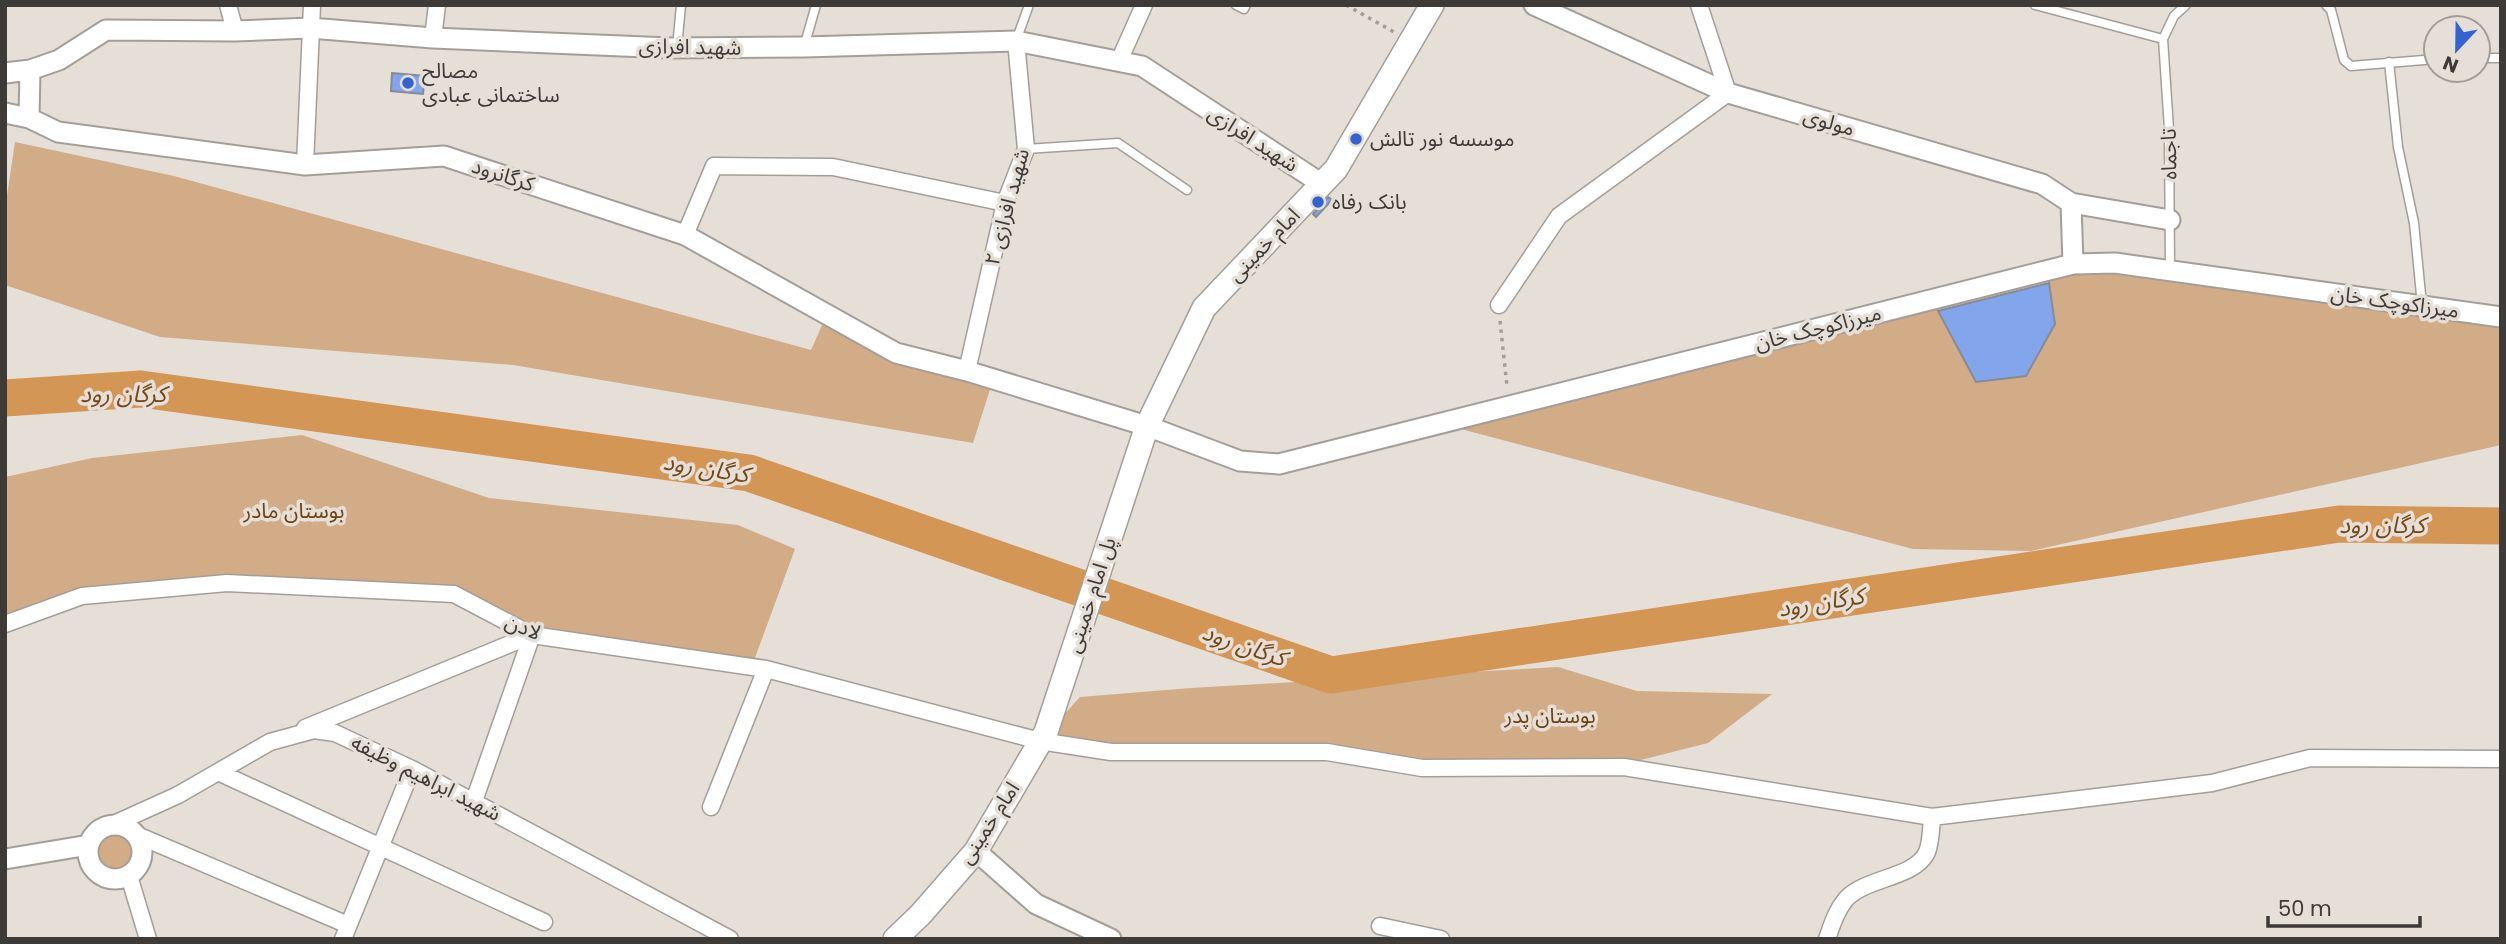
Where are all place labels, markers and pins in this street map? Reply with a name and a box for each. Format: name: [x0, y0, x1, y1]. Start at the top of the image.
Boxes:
place label: مصالح ساختمانی عبادی: [422, 56, 560, 109]
marker: مصالح ساختمانی عبادی: [400, 75, 416, 91]
place label: موسسه نور تالش: [1370, 124, 1514, 153]
marker: موسسه نور تالش: [1348, 131, 1364, 147]
place label: بانک رفاه: [1332, 187, 1407, 216]
marker: بانک رفاه: [1310, 194, 1326, 210]

